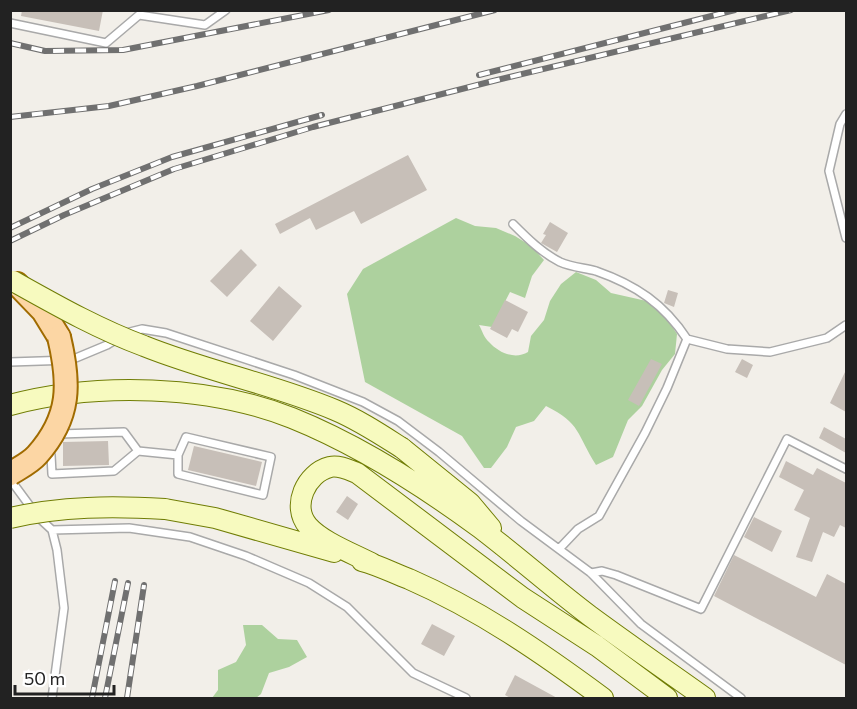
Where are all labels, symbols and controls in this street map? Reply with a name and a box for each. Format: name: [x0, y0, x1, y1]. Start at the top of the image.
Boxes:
scale bar: [15, 658, 114, 696]
text: 50 m: [24, 667, 65, 689]

